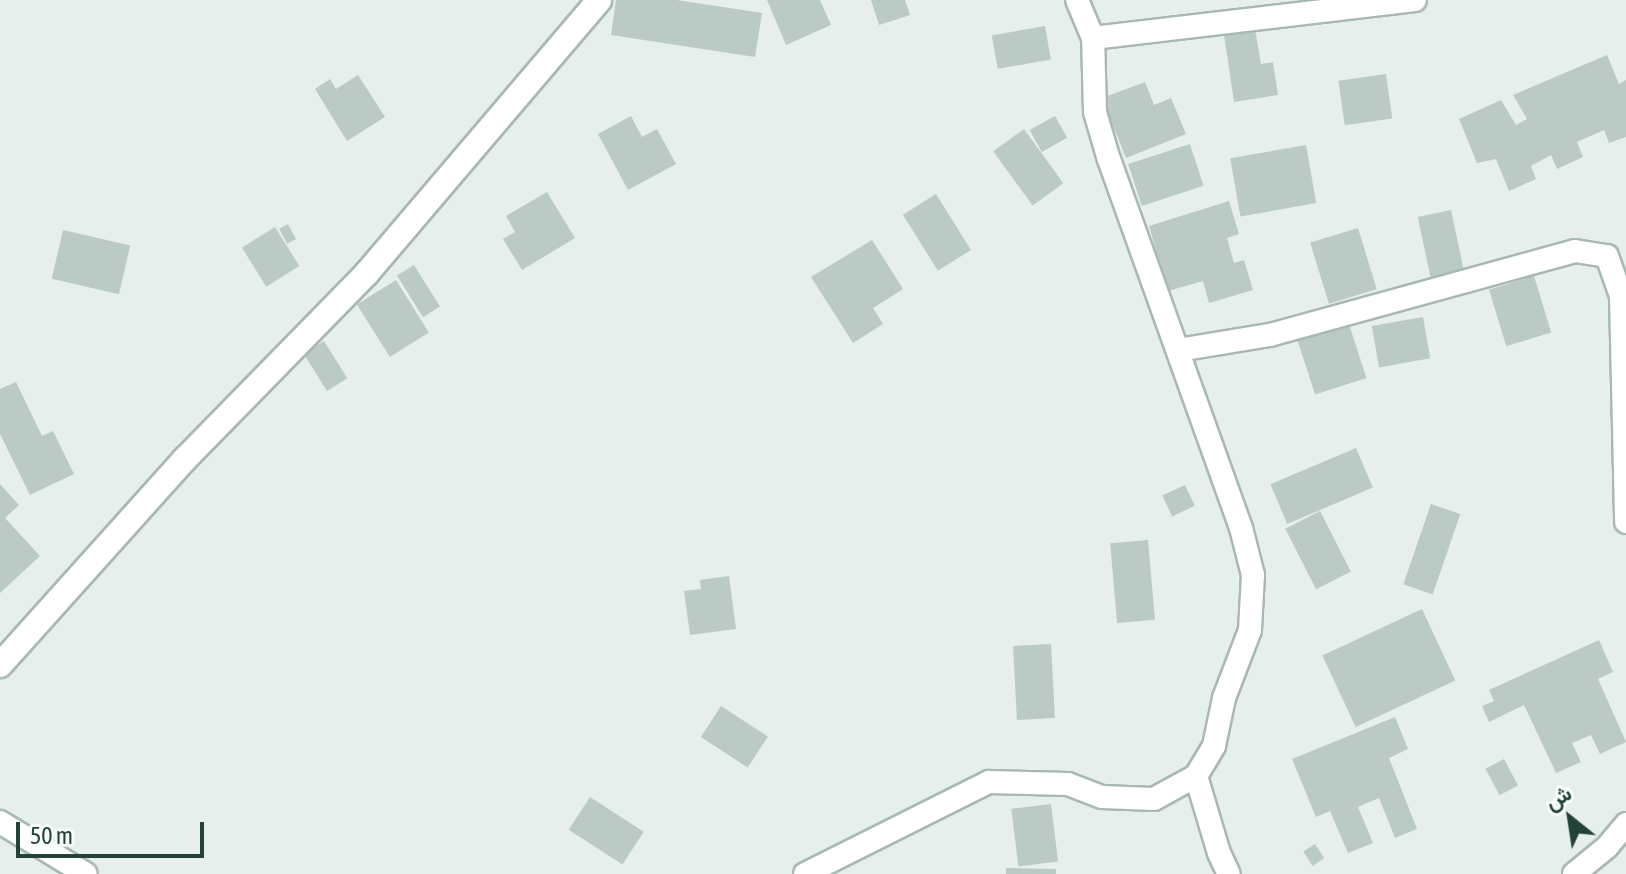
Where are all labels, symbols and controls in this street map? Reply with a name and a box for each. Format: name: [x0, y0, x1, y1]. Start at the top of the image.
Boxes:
north arrow: [1530, 778, 1610, 858]
text: ش: [1540, 779, 1576, 815]
scale bar: [20, 806, 208, 856]
text: 50 m: [30, 822, 73, 849]

